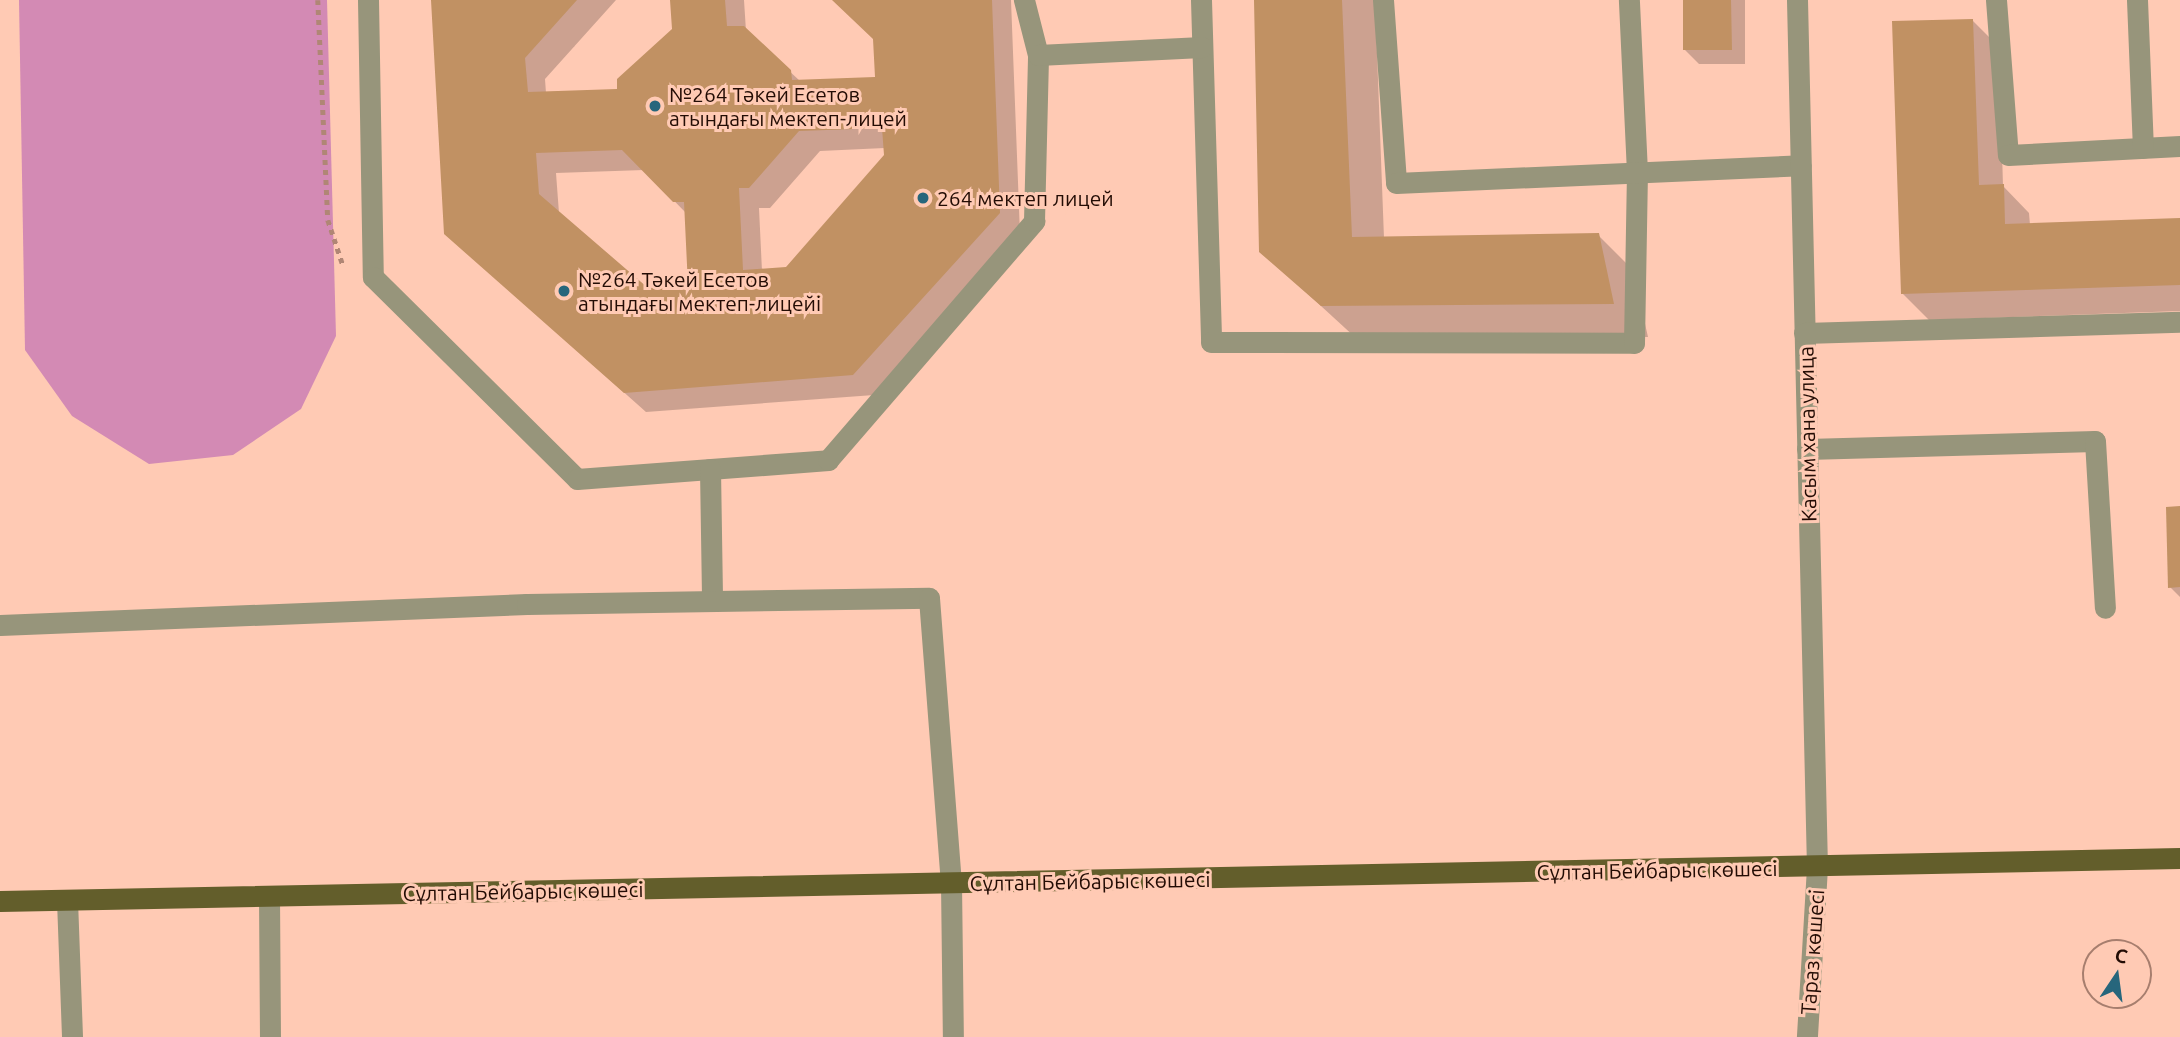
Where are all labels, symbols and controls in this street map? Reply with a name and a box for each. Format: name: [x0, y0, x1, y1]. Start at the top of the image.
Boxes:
place label: №264 Тәкей Есетов атындағы мектеп-лицей: [669, 81, 907, 131]
marker: №264 Тәкей Есетов атындағы мектеп-лицей: [647, 98, 663, 114]
place label: 264 мектеп лицей: [937, 185, 1114, 211]
marker: 264 мектеп лицей: [915, 190, 931, 206]
place label: №264 Тәкей Есетов атындағы мектеп-лицейі: [578, 266, 821, 316]
marker: №264 Тәкей Есетов атындағы мектеп-лицейі: [556, 283, 572, 299]
street label: Касым хана улица: [1793, 346, 1821, 522]
street label: Сұлтан Бейбарыс көшесі: [1536, 855, 1778, 885]
street label: Сұлтан Бейбарыс көшесі: [969, 866, 1211, 896]
street label: Сұлтан Бейбарыс көшесі: [402, 876, 644, 906]
street label: Тараз көшесі: [1795, 888, 1829, 1016]
north arrow: [2082, 939, 2152, 1009]
text: С: [2113, 943, 2130, 968]

